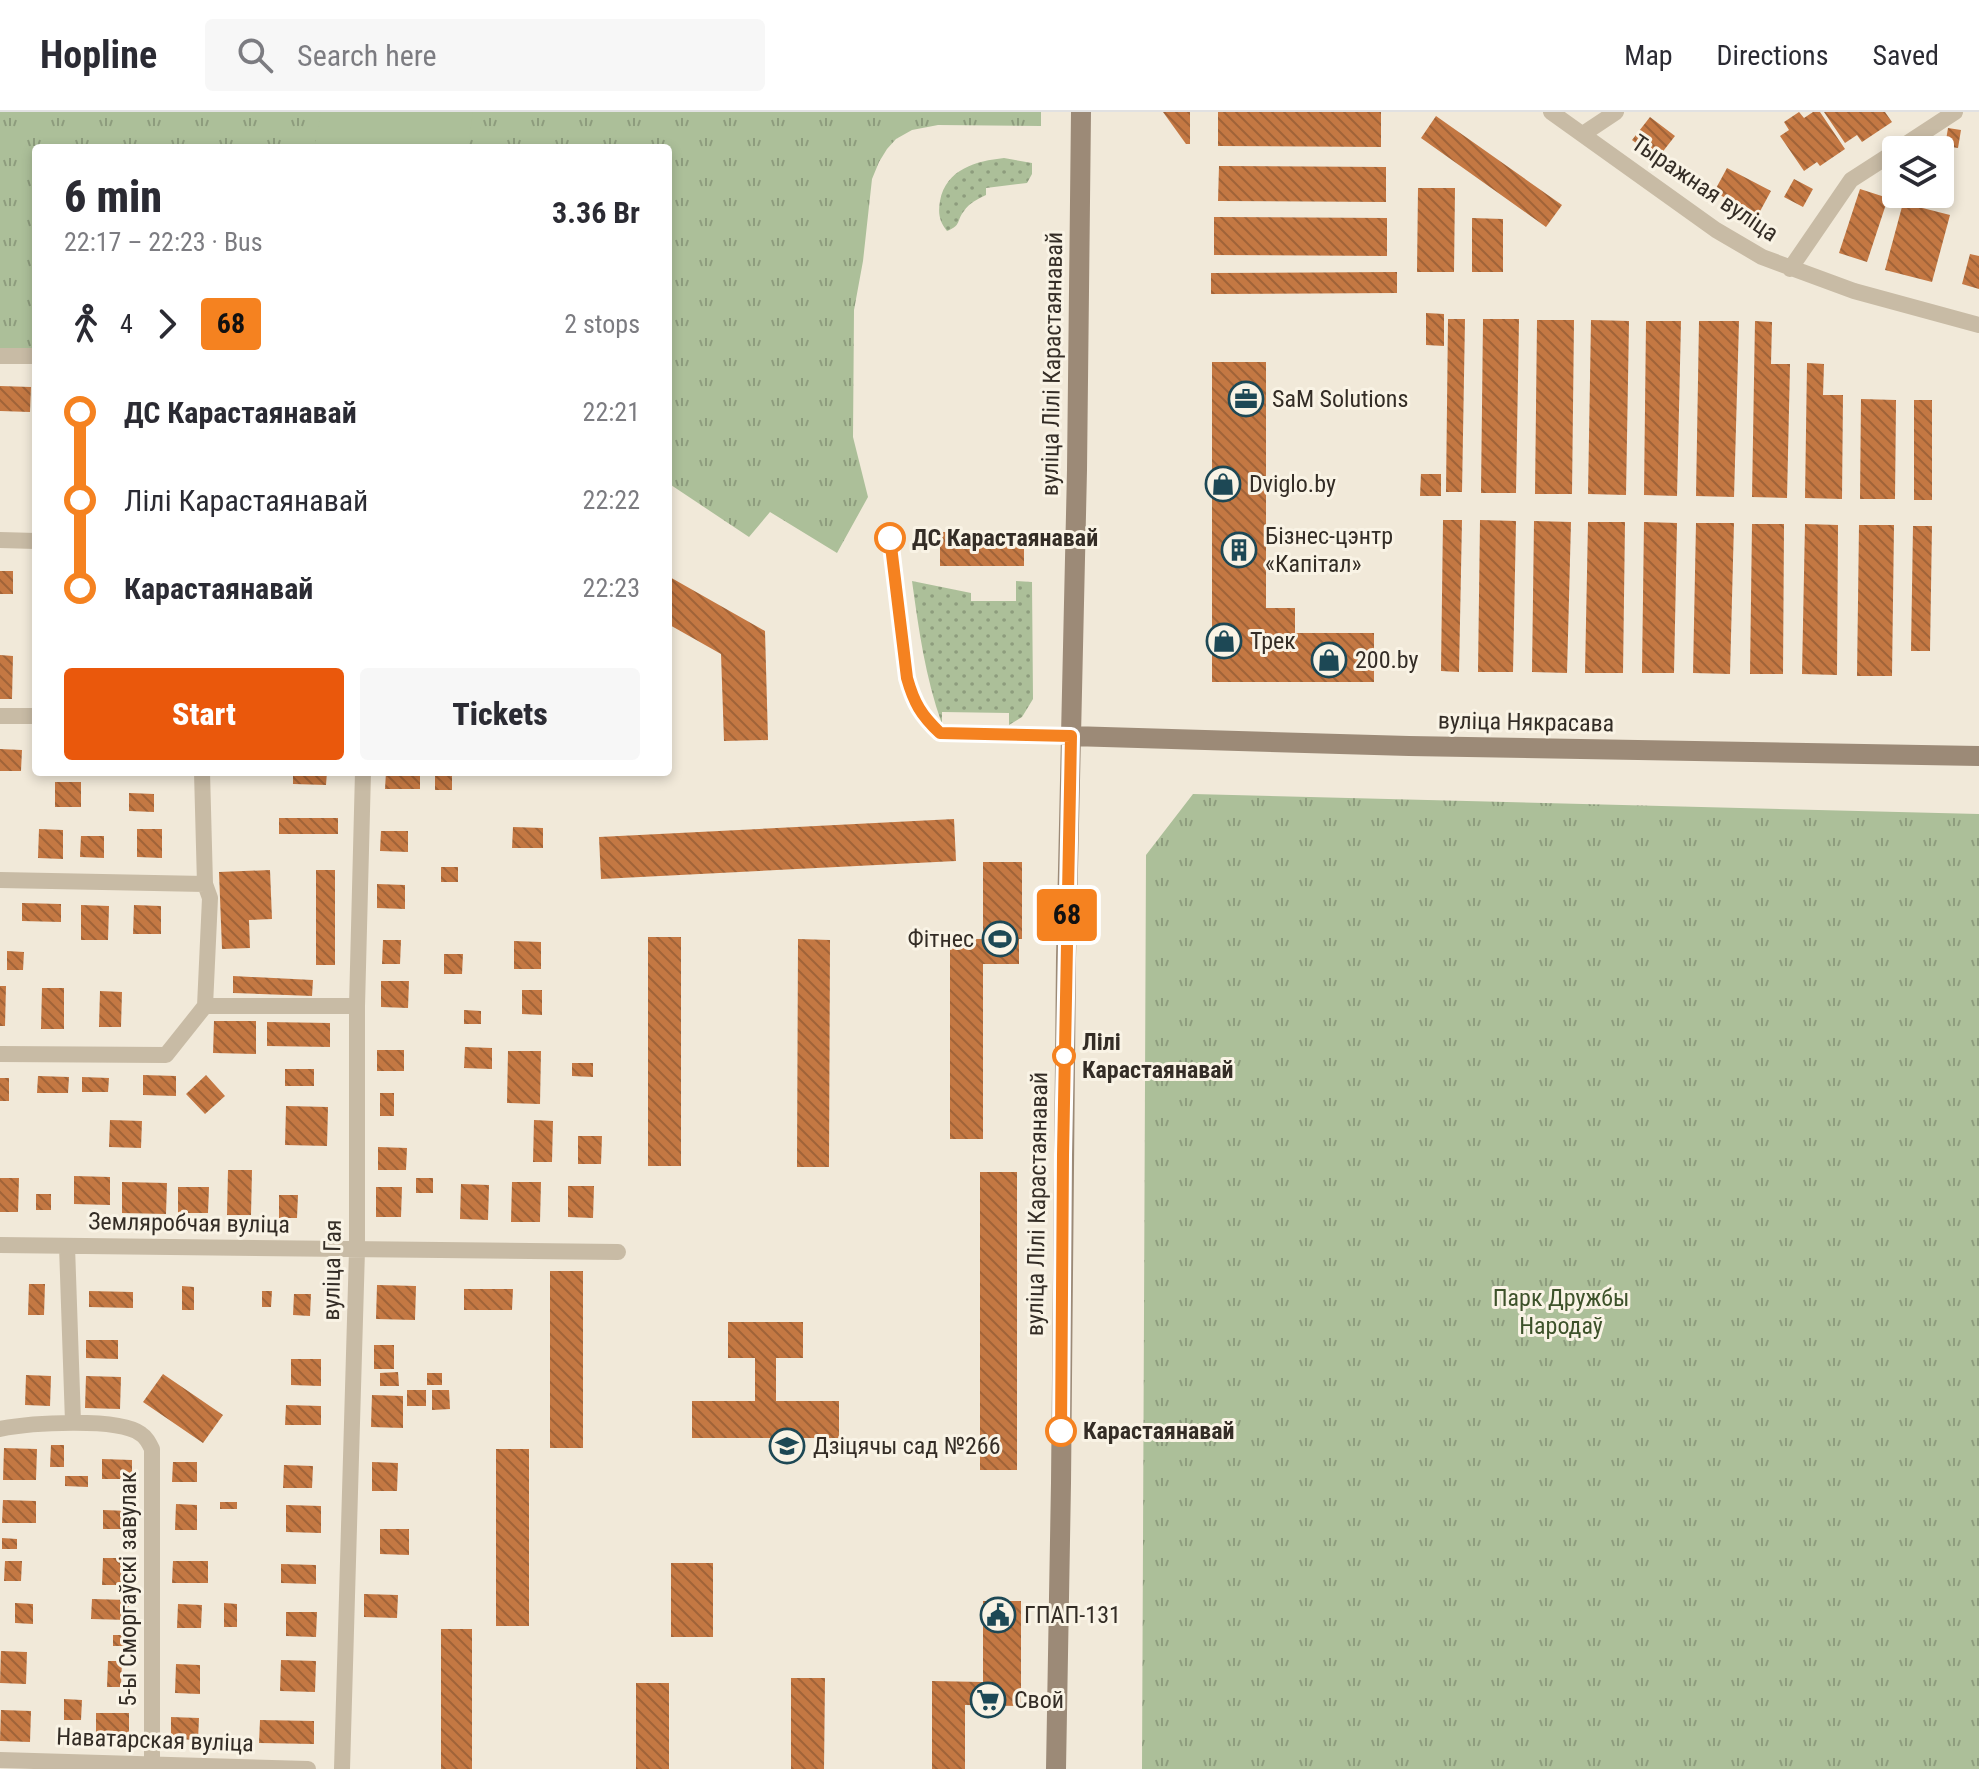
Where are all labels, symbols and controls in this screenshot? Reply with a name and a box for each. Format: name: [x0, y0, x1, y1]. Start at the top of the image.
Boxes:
search box: [205, 19, 765, 91]
text: Hopline: [40, 33, 157, 77]
icon: search: [233, 33, 277, 77]
text: Search here: [297, 38, 437, 73]
text: Map: [1624, 39, 1673, 72]
text: Directions: [1717, 39, 1828, 72]
text: Saved: [1872, 39, 1939, 72]
street label: Тыражная вуліца: [1626, 129, 1784, 247]
map controls: [1882, 136, 1954, 208]
button: layers: [1882, 136, 1954, 208]
text: 6 min: [64, 171, 162, 223]
text: 3.36 Br: [552, 195, 640, 230]
text: 22:17 – 22:23 · Bus: [64, 227, 263, 257]
street label: вуліца Лілі Карастаянавай: [1036, 232, 1068, 496]
icon: walk: [64, 302, 108, 346]
icon: forward: [145, 302, 189, 346]
text: 68: [217, 307, 245, 340]
text: 4: [120, 309, 133, 339]
text: 2 stops: [564, 309, 640, 339]
office icon: SaM Solutions: [1227, 380, 1265, 418]
place label: SaM Solutions: [1272, 385, 1408, 413]
text: ДС Карастаянавай: [124, 395, 357, 430]
text: 22:21: [583, 397, 640, 427]
shop icon: Dviglo.by: [1204, 465, 1242, 503]
place label: Dviglo.by: [1249, 470, 1336, 498]
text: Лілі Карастаянавай: [124, 483, 368, 518]
text: 22:22: [583, 485, 640, 515]
place label: Бізнес-цэнтр «Капітал»: [1265, 522, 1393, 578]
marker: ДС Карастаянавай: [875, 523, 905, 553]
place label: ДС Карастаянавай: [912, 524, 1098, 552]
building icon: Бізнес-цэнтр «Капітал»: [1220, 531, 1258, 569]
text: Карастаянавай: [124, 571, 313, 606]
text: 22:23: [583, 573, 640, 603]
shop icon: Трек: [1205, 622, 1243, 660]
place label: Трек: [1250, 627, 1296, 655]
shop icon: 200.by: [1310, 641, 1348, 679]
place label: 200.by: [1355, 646, 1419, 674]
button: Start: [64, 668, 344, 760]
button: Tickets: [360, 668, 640, 760]
street label: вуліца Някрасава: [1438, 706, 1614, 738]
line badge: 68: [1031, 889, 1103, 941]
text: 68: [1053, 898, 1081, 931]
sports icon: Фітнес: [981, 920, 1019, 958]
place label: Фітнес: [907, 925, 974, 953]
place label: Лілі Карастаянавай: [1082, 1028, 1233, 1084]
marker: Лілі Карастаянавай: [1053, 1045, 1075, 1067]
street label: вуліца Лілі Карастаянавай: [1021, 1072, 1053, 1336]
street label: Земляробчая вуліца: [88, 1207, 290, 1239]
street label: вуліца Гая: [317, 1219, 347, 1321]
park label: Парк Дружбы Народаў: [1493, 1284, 1629, 1340]
marker: Карастаянавай: [1046, 1416, 1076, 1446]
place label: Карастаянавай: [1083, 1417, 1234, 1445]
school or university icon: Дзіцячы сад №266: [768, 1427, 806, 1465]
place label: Дзіцячы сад №266: [813, 1432, 1001, 1460]
street label: 5-ы Сморгаўскі завулак: [114, 1471, 142, 1707]
public building icon: ГПАП-131: [979, 1596, 1017, 1634]
place label: ГПАП-131: [1024, 1601, 1121, 1629]
supermarket icon: Свой: [969, 1681, 1007, 1719]
place label: Свой: [1014, 1686, 1064, 1714]
street label: Наватарская вуліца: [56, 1723, 254, 1757]

